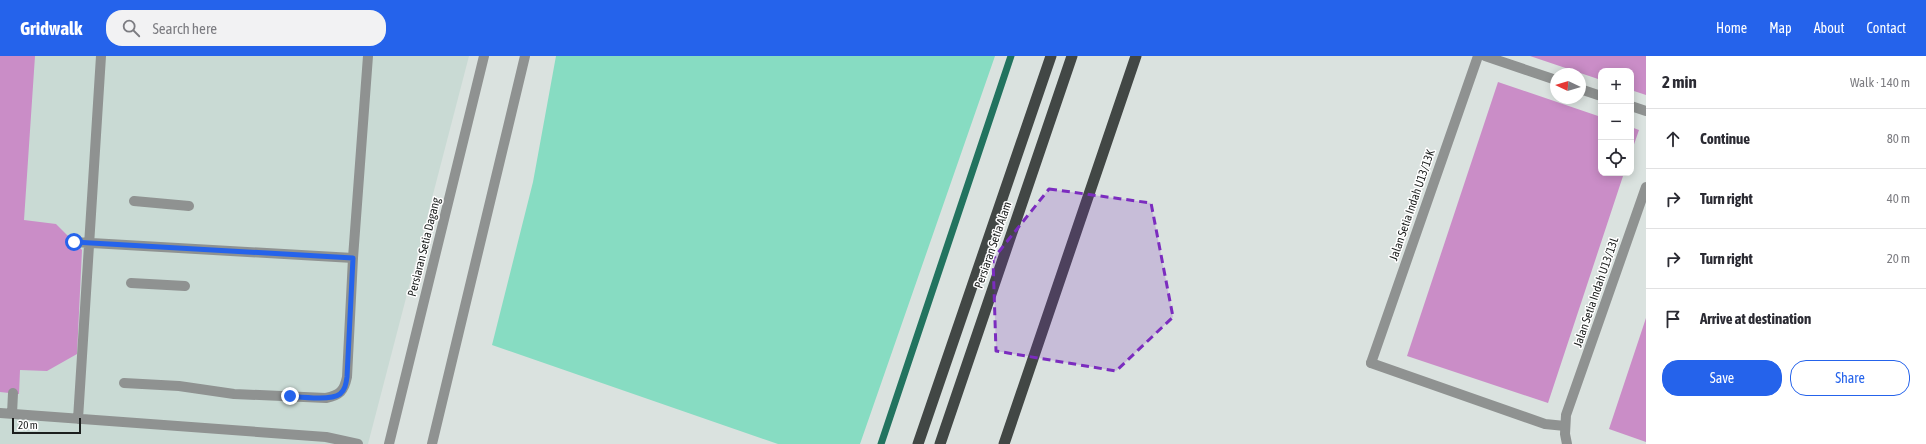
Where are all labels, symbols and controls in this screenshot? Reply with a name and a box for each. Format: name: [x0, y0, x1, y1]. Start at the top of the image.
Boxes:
search box: [106, 10, 386, 46]
text: Gridwalk: [20, 17, 82, 39]
icon: search: [120, 17, 142, 39]
text: Search here: [152, 20, 217, 37]
text: Home: [1716, 20, 1747, 36]
text: Map: [1769, 20, 1792, 36]
text: About: [1814, 20, 1845, 36]
text: Contact: [1867, 20, 1906, 36]
north arrow: [1550, 68, 1586, 104]
map controls: [1598, 68, 1634, 176]
button: +: [1598, 68, 1634, 104]
text: 2 min: [1662, 72, 1697, 92]
text: Walk · 140 m: [1850, 75, 1910, 90]
button: −: [1598, 104, 1634, 140]
icon: ahead: [1662, 128, 1684, 150]
text: Continue: [1700, 130, 1750, 147]
text: 80 m: [1887, 131, 1910, 146]
button: locate: [1598, 140, 1634, 176]
street label: Jalan Setia Indah U13/13K: [1386, 147, 1438, 262]
icon: right: [1662, 188, 1684, 210]
text: Turn right: [1700, 190, 1753, 207]
text: 40 m: [1887, 191, 1910, 206]
street label: Persiaran Setia Dagang: [405, 195, 443, 298]
street label: Persiaran Setia Alam: [972, 200, 1014, 290]
route start: [65, 233, 83, 251]
street label: Jalan Setia Indah U13/13L: [1571, 235, 1622, 349]
icon: right: [1662, 248, 1684, 270]
text: Turn right: [1700, 250, 1753, 267]
text: 20 m: [1887, 251, 1910, 266]
icon: arrive: [1662, 308, 1684, 330]
text: Arrive at destination: [1700, 310, 1811, 327]
button: Save: [1662, 360, 1782, 396]
button: Share: [1790, 360, 1910, 396]
route end: [281, 387, 299, 405]
scale bar: [12, 416, 81, 435]
text: 20 m: [18, 419, 38, 431]

